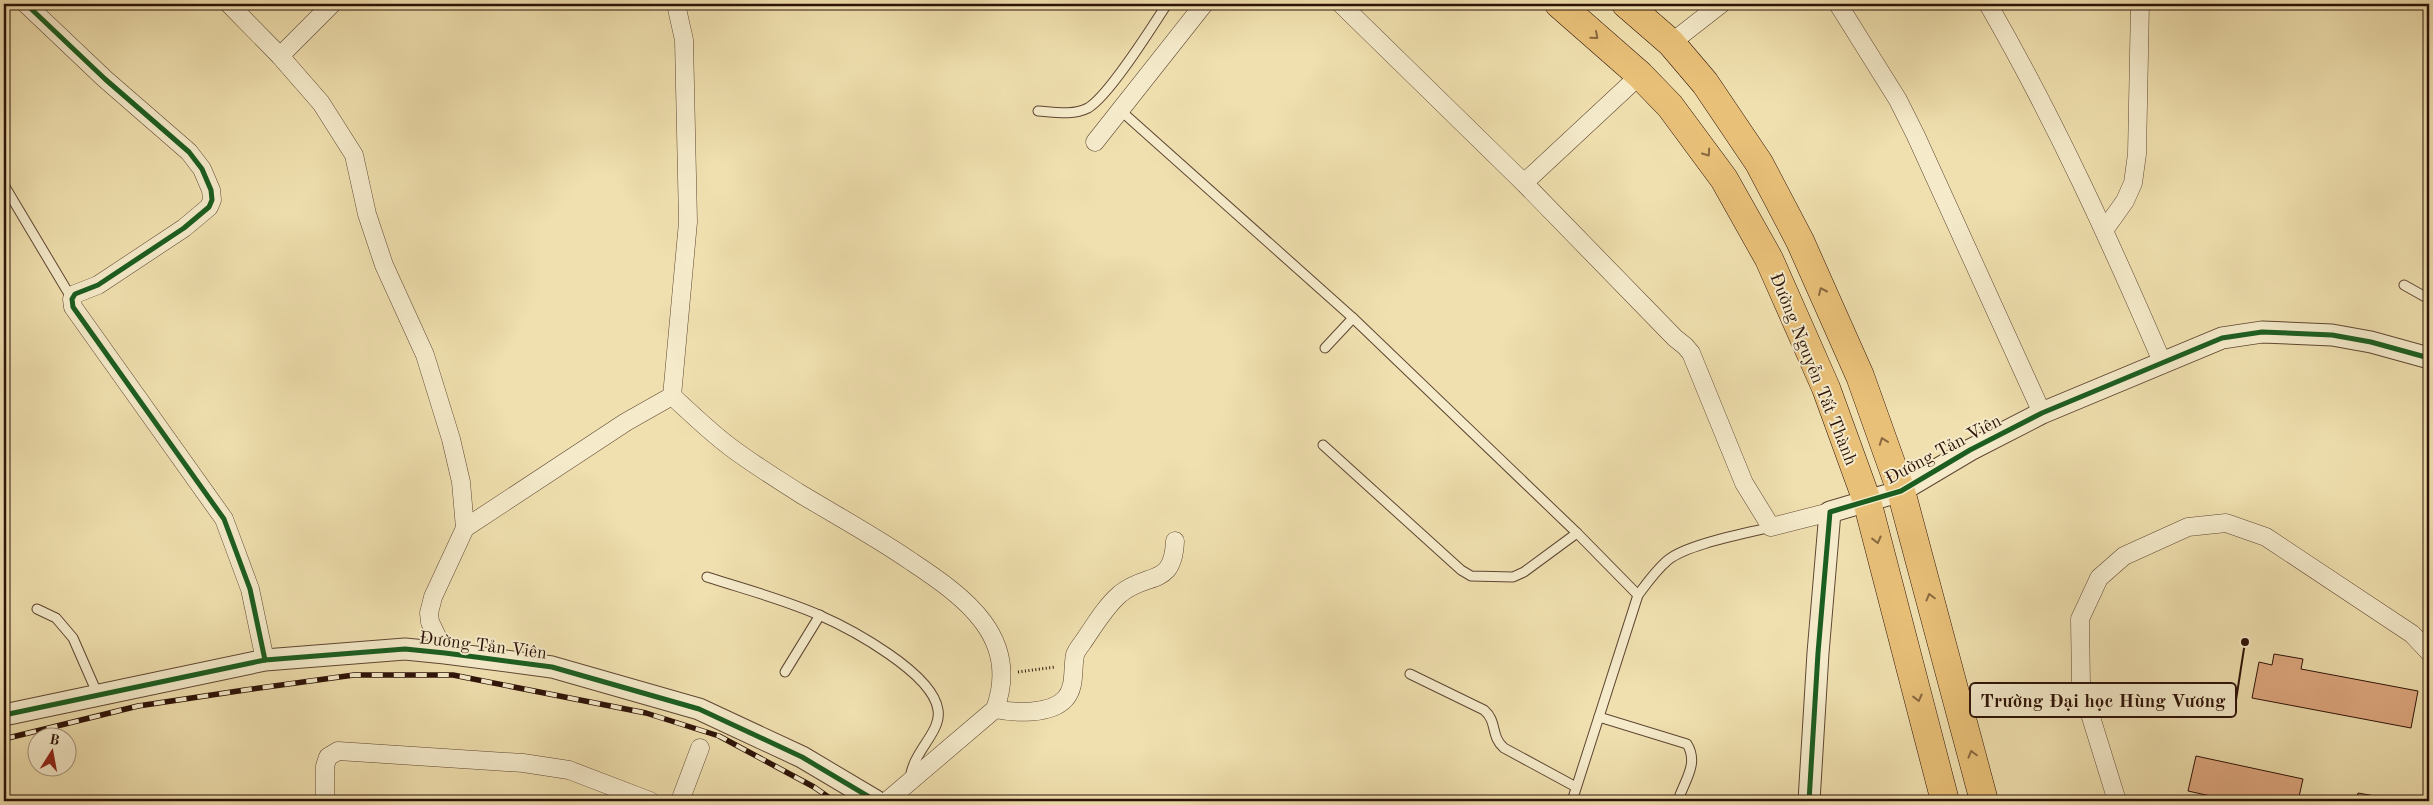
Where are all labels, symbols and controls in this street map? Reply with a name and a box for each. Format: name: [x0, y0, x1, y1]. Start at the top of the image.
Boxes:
one-way arrow: [1590, 30, 1599, 39]
one-way arrow: [1701, 148, 1710, 157]
street label: Đường Nguyễn Tất Thành: [1766, 270, 1862, 468]
one-way arrow: [1818, 287, 1828, 296]
street label: Đường Tản Viên: [1882, 412, 2005, 488]
one-way arrow: [1879, 438, 1889, 446]
one-way arrow: [1872, 536, 1882, 544]
one-way arrow: [1925, 594, 1935, 602]
street label: Đường Tản Viên: [418, 629, 548, 663]
callout: Trường Đại học Hùng Vương: [1970, 683, 2236, 717]
one-way arrow: [1912, 693, 1923, 702]
text: Trường Đại học Hùng Vương: [1980, 693, 2226, 712]
north arrow: [28, 728, 78, 778]
text: B: [48, 732, 61, 748]
one-way arrow: [1967, 751, 1977, 759]

